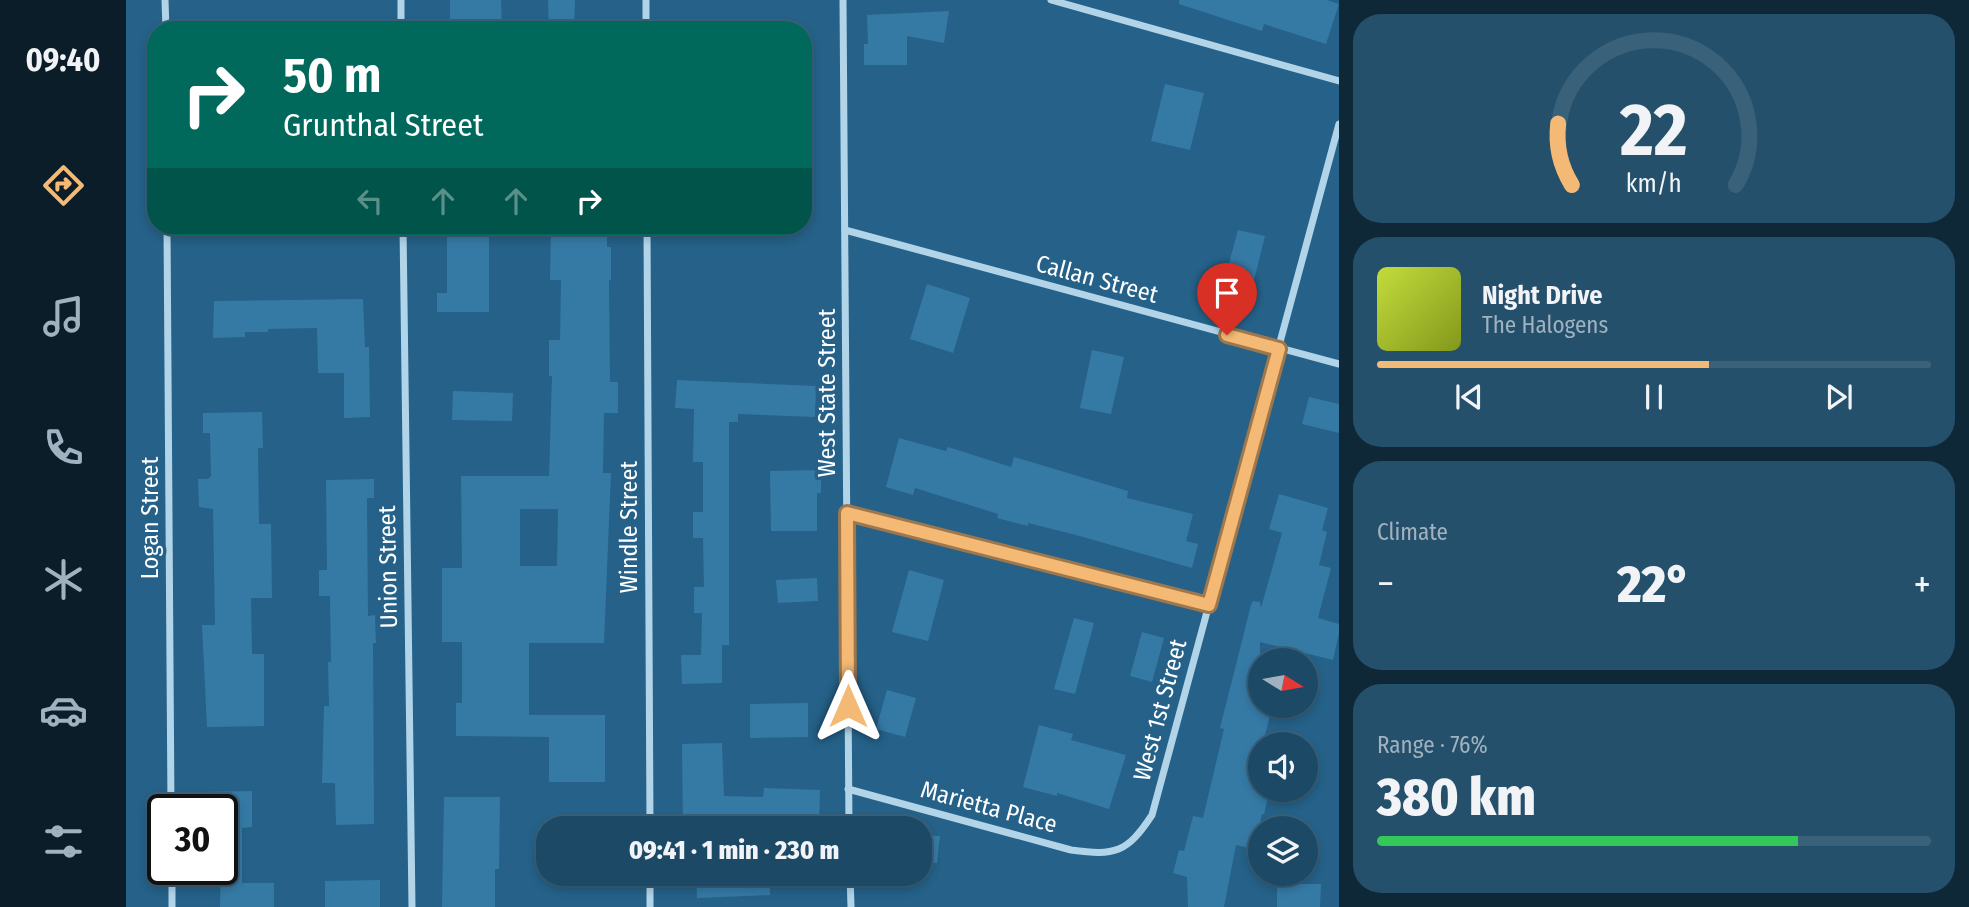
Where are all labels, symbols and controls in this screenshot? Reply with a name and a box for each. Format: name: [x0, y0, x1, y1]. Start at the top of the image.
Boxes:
text: 09:40: [26, 41, 100, 79]
text: 50 m: [283, 46, 381, 105]
icon: right: [168, 49, 259, 140]
text: 22: [1619, 87, 1688, 174]
text: Grunthal Street: [283, 106, 483, 144]
icon: directions: [39, 161, 88, 210]
text: km/h: [1626, 168, 1682, 198]
icon: left: [351, 182, 389, 220]
icon: ahead: [424, 182, 462, 220]
icon: ahead: [497, 182, 535, 220]
icon: right: [570, 182, 608, 220]
street label: Callan Street: [1033, 249, 1161, 309]
pin: [1197, 263, 1257, 335]
icon: arrive: [1208, 274, 1246, 312]
text: Night Drive: [1482, 280, 1602, 311]
icon: music: [39, 292, 88, 341]
street label: West State Street: [813, 309, 841, 477]
text: The Halogens: [1482, 311, 1608, 339]
icon: previous: [1450, 378, 1488, 416]
icon: pause: [1635, 378, 1673, 416]
icon: next: [1820, 378, 1858, 416]
icon: phone: [39, 423, 88, 472]
street label: Logan Street: [136, 457, 164, 579]
street label: Windle Street: [615, 461, 643, 593]
street label: Union Street: [373, 505, 403, 629]
text: Climate: [1377, 518, 1448, 546]
text: 22°: [1617, 553, 1691, 616]
icon: climate: [39, 555, 88, 604]
text: −: [1377, 561, 1394, 607]
text: +: [1914, 561, 1931, 607]
street label: West 1st Street: [1128, 636, 1192, 784]
north arrow: [1248, 648, 1318, 718]
map controls: [1248, 648, 1318, 886]
position arrow: [811, 669, 885, 743]
icon: car: [39, 686, 88, 735]
text: Range · 76%: [1377, 731, 1488, 759]
button: sound: [1248, 732, 1318, 802]
text: 380 km: [1377, 766, 1536, 829]
street label: Marietta Place: [918, 775, 1060, 839]
speed limit sign: 30: [147, 794, 238, 885]
button: layers: [1248, 816, 1318, 886]
icon: filters: [39, 817, 88, 866]
text: 09:41 · 1 min · 230 m: [629, 835, 839, 866]

